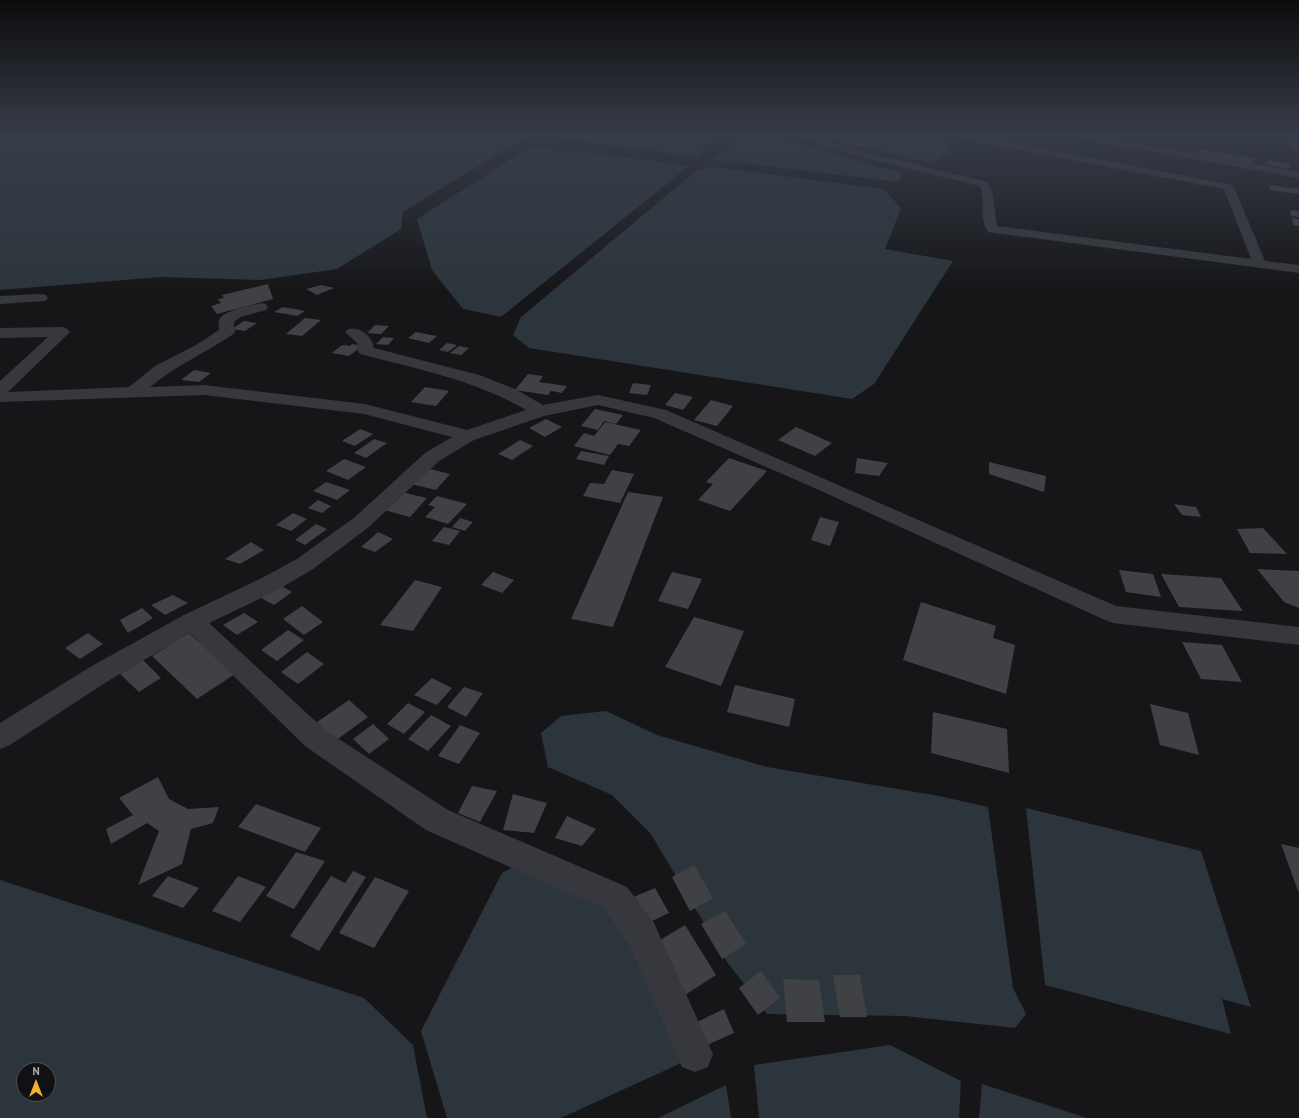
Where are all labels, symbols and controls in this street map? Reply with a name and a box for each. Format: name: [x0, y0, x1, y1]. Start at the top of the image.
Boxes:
north arrow: [16, 1062, 56, 1102]
text: N: [32, 1064, 40, 1078]

